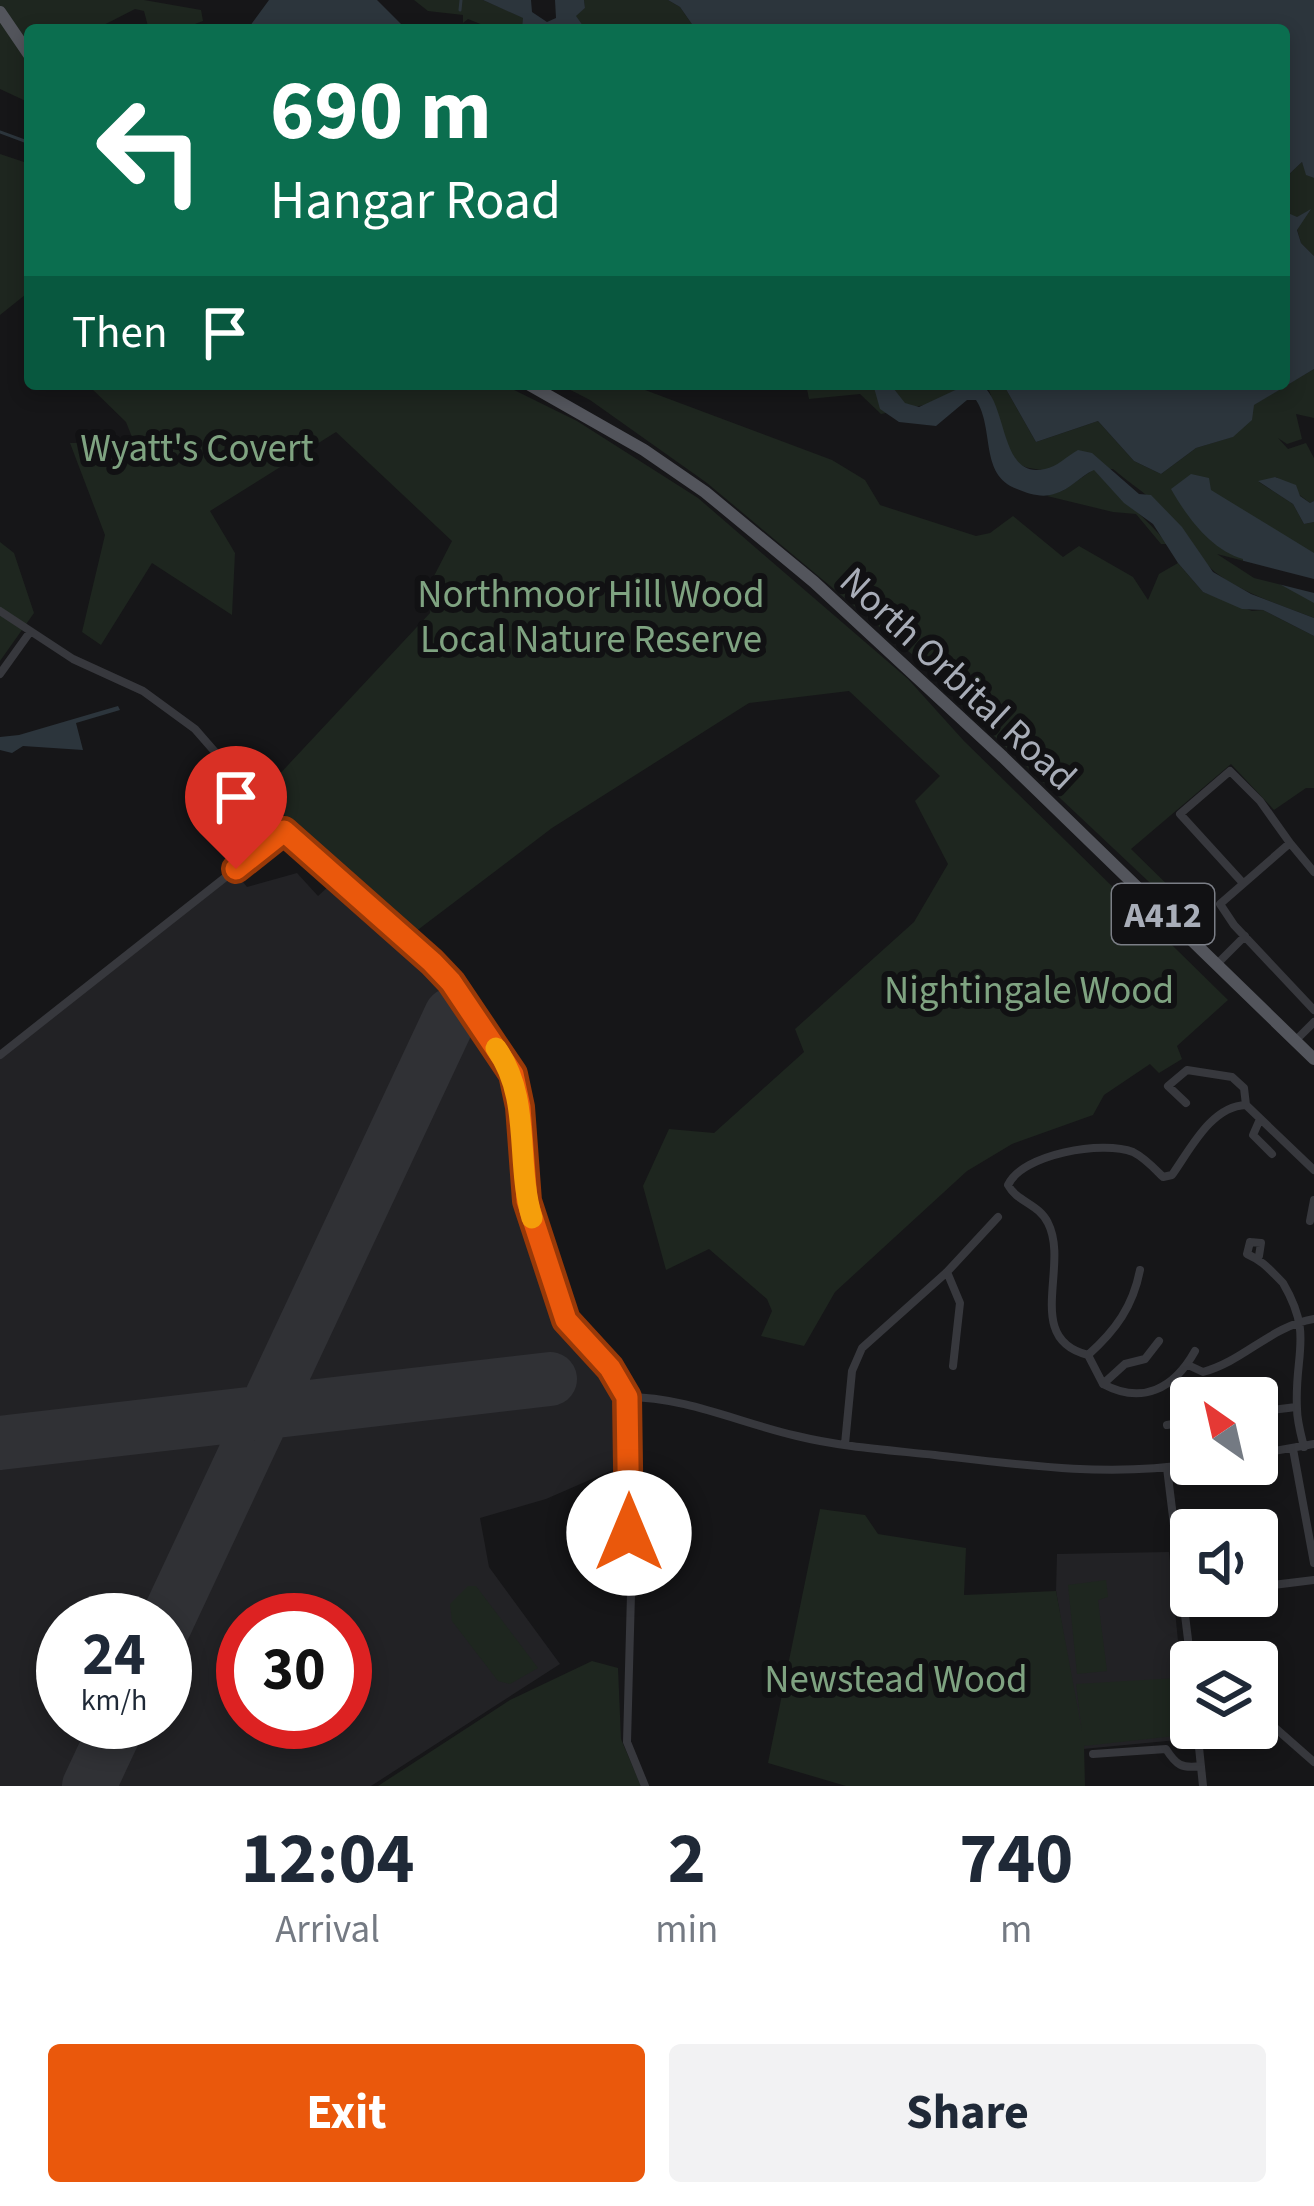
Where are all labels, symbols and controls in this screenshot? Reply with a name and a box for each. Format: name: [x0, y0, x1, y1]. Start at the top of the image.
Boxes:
text: 690 m: [270, 52, 492, 172]
icon: left: [72, 72, 228, 228]
text: Hangar Road: [270, 163, 561, 240]
icon: arrive: [192, 300, 258, 366]
text: Then: [72, 301, 168, 365]
park label: Wyatt's Covert: [80, 421, 314, 477]
street label: North Orbital Road: [827, 555, 1089, 804]
park label: Northmoor Hill Wood Local Nature Reserve: [417, 567, 765, 668]
pin: [185, 746, 287, 869]
icon: arrive: [203, 764, 269, 830]
road number: A412: [1112, 884, 1214, 944]
park label: Nightingale Wood: [884, 963, 1174, 1019]
north arrow: [1170, 1377, 1278, 1485]
map controls: [1170, 1377, 1278, 1749]
position arrow: [566, 1470, 692, 1596]
button: sound: [1170, 1509, 1278, 1617]
speed limit sign: 30: [216, 1593, 372, 1749]
text: 24: [82, 1613, 146, 1698]
button: layers: [1170, 1641, 1278, 1749]
park label: Newstead Wood: [764, 1652, 1028, 1708]
text: km/h: [81, 1679, 147, 1722]
text: 12:04: [241, 1808, 414, 1911]
text: 2: [668, 1808, 706, 1911]
text: 740: [959, 1808, 1073, 1911]
text: Arrival: [275, 1902, 380, 1958]
text: min: [655, 1902, 718, 1958]
text: m: [1000, 1902, 1032, 1958]
button: Exit: [48, 2044, 645, 2182]
button: Share: [669, 2044, 1266, 2182]

